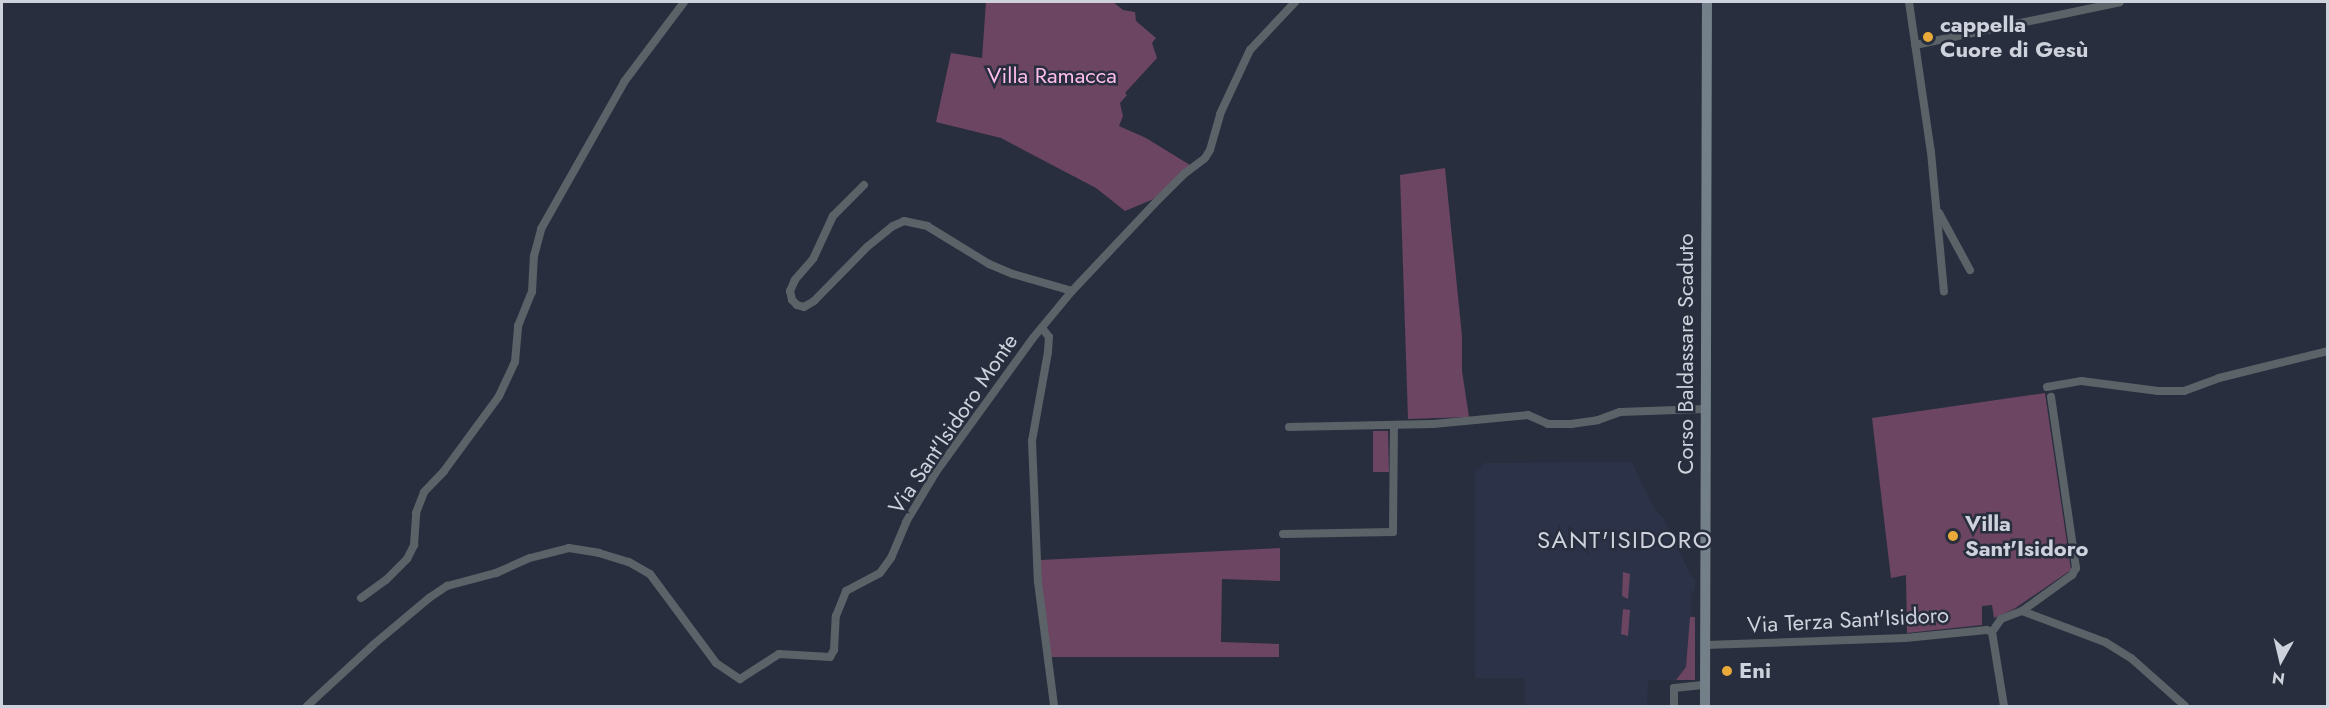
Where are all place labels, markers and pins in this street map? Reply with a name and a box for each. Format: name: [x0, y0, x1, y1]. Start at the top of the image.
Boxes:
place label: cappella Cuore di Gesù: [1940, 11, 2088, 62]
marker: cappella Cuore di Gesù: [1921, 30, 1935, 44]
place label: Villa Sant'Isidoro: [1965, 510, 2088, 562]
marker: Villa Sant'Isidoro: [1946, 529, 1960, 543]
place label: Eni: [1739, 658, 1771, 684]
marker: Eni: [1720, 664, 1734, 678]

